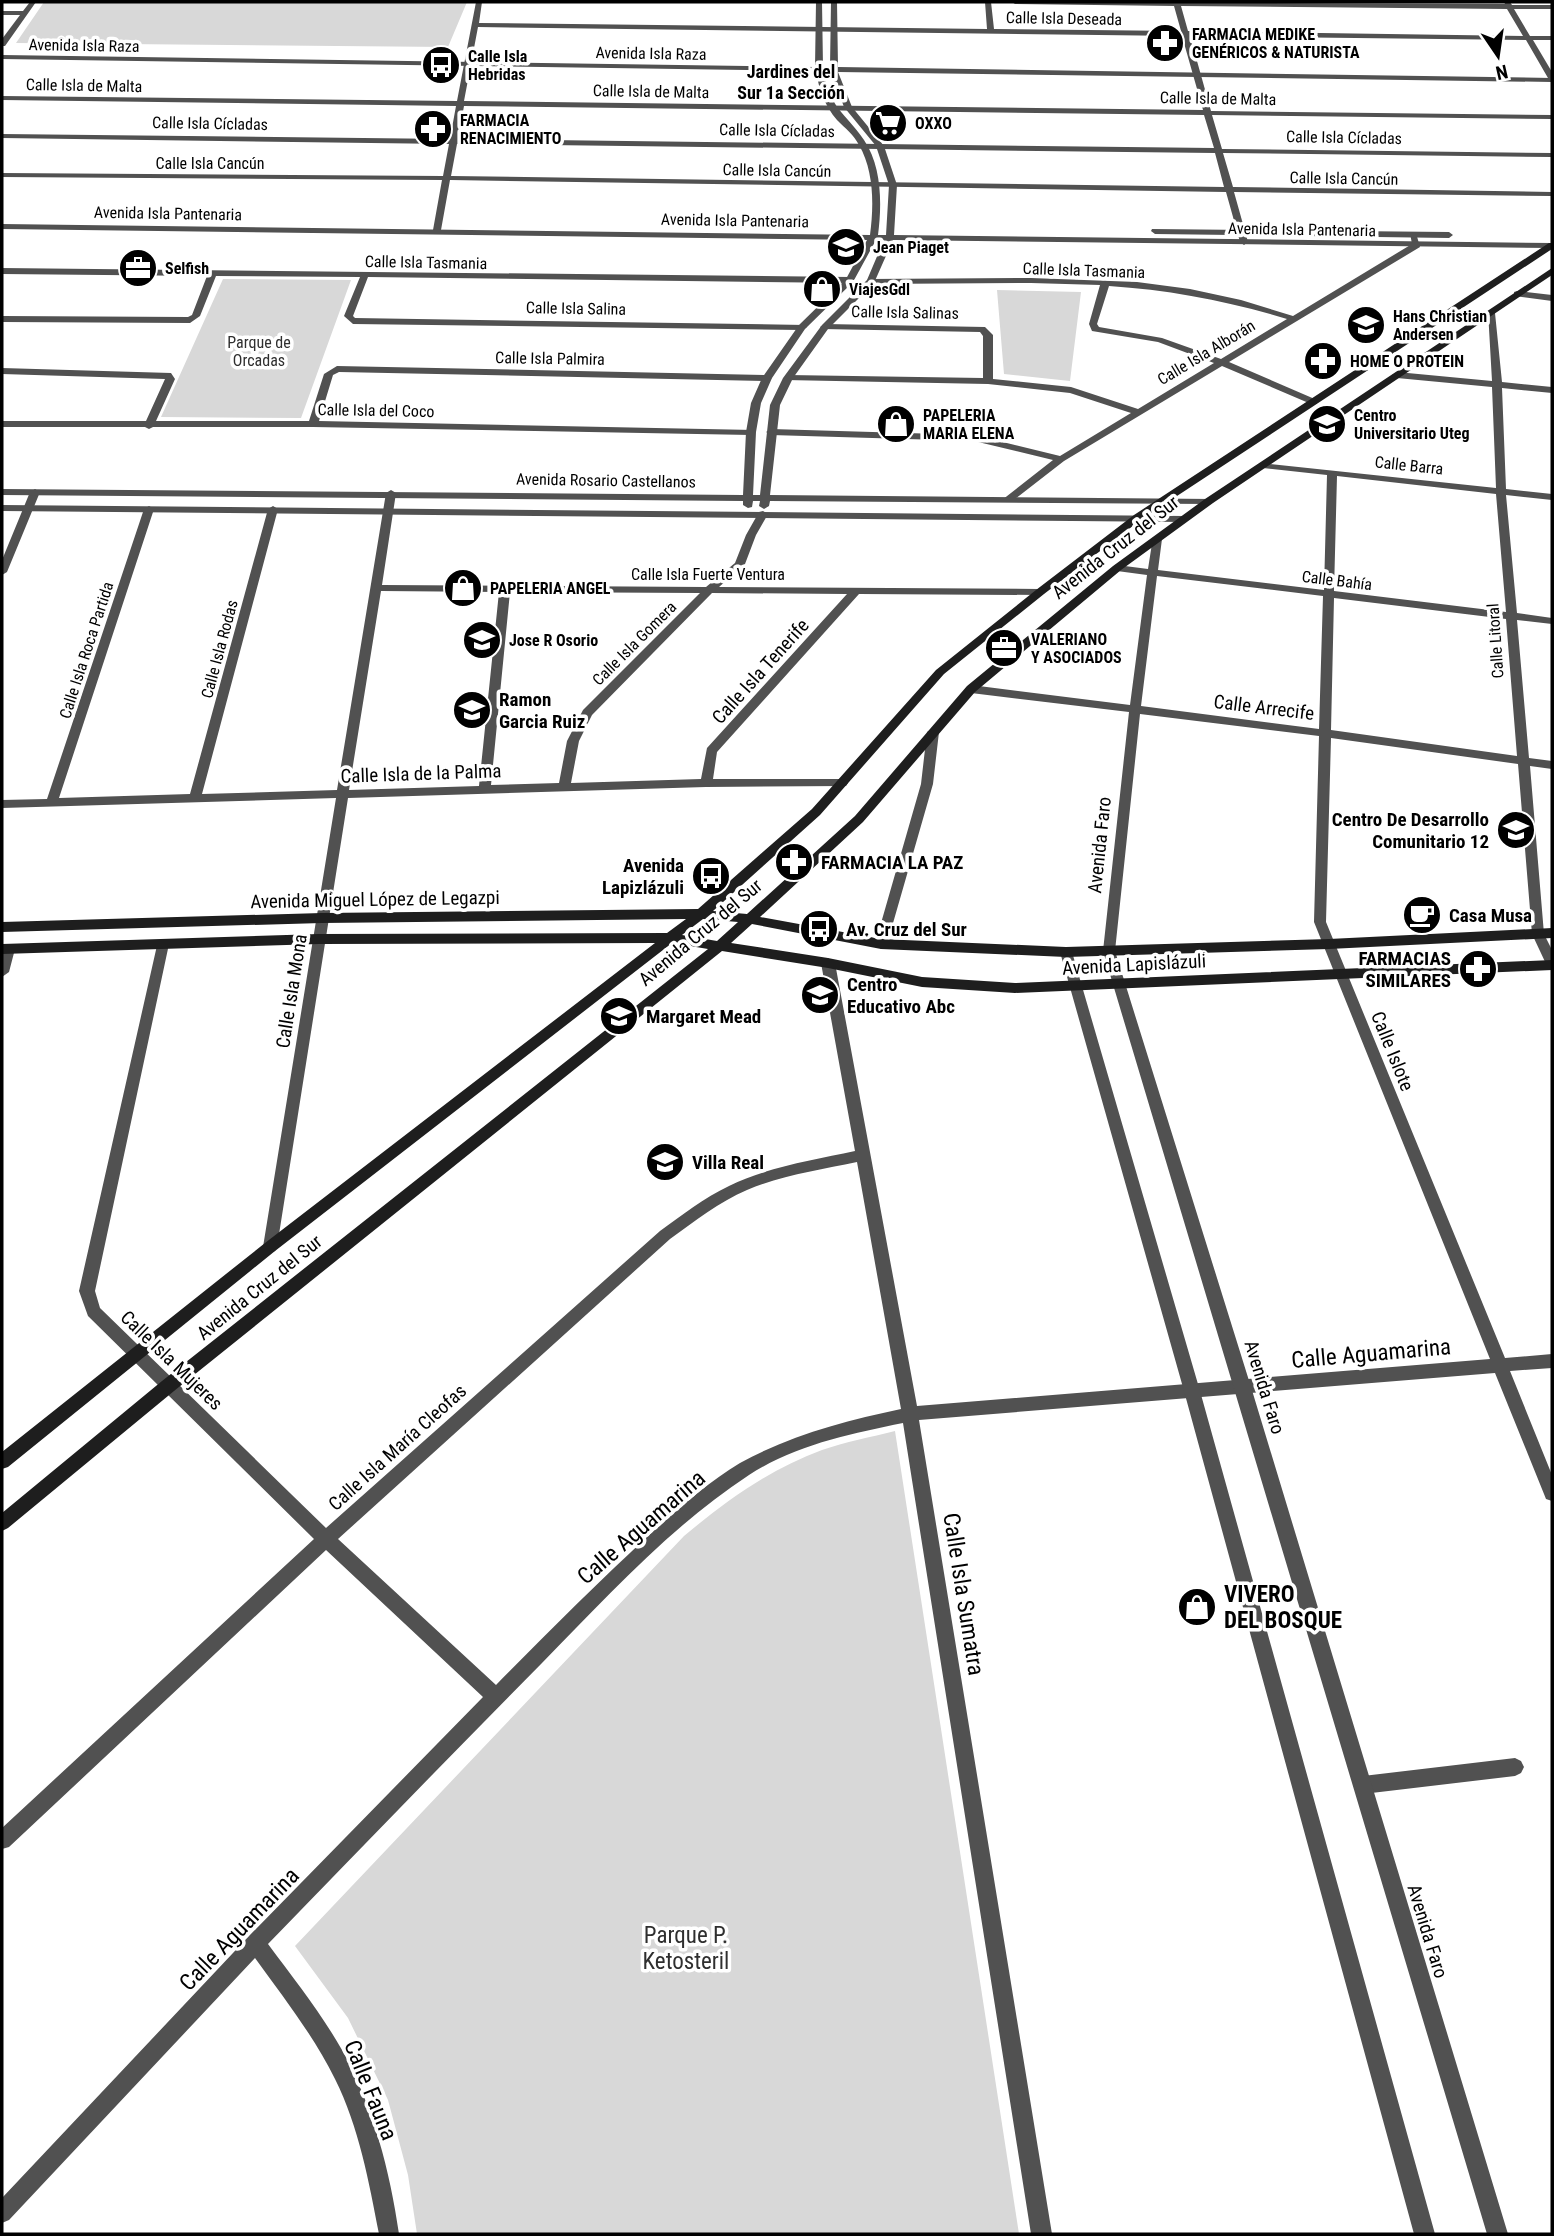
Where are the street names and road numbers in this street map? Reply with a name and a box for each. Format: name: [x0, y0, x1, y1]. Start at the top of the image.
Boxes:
street label: Calle Isla Deseada: [1006, 8, 1122, 29]
street label: Avenida Isla Raza: [28, 35, 140, 56]
street label: Avenida Isla Raza: [595, 43, 707, 64]
street label: Calle Isla de Malta: [26, 75, 142, 96]
street label: Calle Isla de Malta: [593, 81, 709, 102]
street label: Calle Isla de Malta: [1160, 88, 1276, 109]
street label: Calle Isla Cícladas: [152, 113, 268, 134]
street label: Calle Isla Cícladas: [719, 120, 835, 141]
street label: Calle Isla Cícladas: [1286, 127, 1402, 148]
street label: Calle Isla Cancún: [156, 154, 264, 173]
street label: Calle Isla Cancún: [722, 160, 832, 181]
street label: Calle Isla Cancún: [1289, 168, 1399, 189]
street label: Avenida Isla Pantenaria: [94, 203, 242, 224]
street label: Avenida Isla Pantenaria: [661, 210, 809, 231]
street label: Avenida Isla Pantenaria: [1228, 219, 1376, 240]
street label: Calle Isla Tasmania: [365, 252, 487, 273]
street label: Calle Isla Tasmania: [1022, 259, 1146, 282]
street label: Calle Isla Salina: [526, 298, 626, 319]
street label: Calle Isla Salinas: [851, 302, 959, 323]
street label: Calle Isla Alborán: [1154, 316, 1258, 389]
street label: Calle Isla Palmira: [495, 348, 605, 369]
street label: Calle Isla del Coco: [317, 400, 435, 421]
street label: Calle Barra: [1374, 452, 1444, 479]
street label: Avenida Rosario Castellanos: [516, 469, 696, 492]
street label: Avenida Cruz del Sur: [1047, 491, 1183, 604]
street label: Calle Isla Fuerte Ventura: [631, 565, 785, 584]
street label: Calle Bahía: [1301, 567, 1373, 594]
street label: Calle Isla Roca Partida: [55, 579, 118, 721]
street label: Calle Isla Gomera: [588, 597, 680, 689]
street label: Calle Isla Rodas: [197, 598, 242, 700]
street label: Calle Litoral: [1483, 603, 1508, 679]
street label: Calle Isla Tenerife: [707, 614, 814, 729]
street label: Calle Arrecife: [1212, 690, 1316, 725]
street label: Calle Isla de la Palma: [340, 759, 502, 788]
street label: Avenida Faro: [1083, 796, 1116, 894]
street label: Avenida Cruz del Sur: [634, 874, 767, 991]
street label: Avenida Miguel López de Legazpi: [250, 886, 500, 913]
street label: Calle Isla Mona: [271, 932, 312, 1050]
street label: Avenida Lapislázuli: [1061, 949, 1207, 980]
street label: Calle Islote: [1366, 1008, 1419, 1094]
street label: Avenida Cruz del Sur: [192, 1230, 327, 1345]
street label: Calle Isla Mujeres: [116, 1306, 227, 1415]
street label: Calle Aguamarina: [1290, 1333, 1452, 1374]
street label: Avenida Faro: [1239, 1337, 1290, 1437]
street label: Calle Isla María Cleofas: [324, 1379, 471, 1515]
street label: Calle Aguamarina: [572, 1465, 711, 1590]
street label: Calle Isla Sumatra: [937, 1511, 990, 1677]
street label: Calle Aguamarina: [174, 1862, 305, 1996]
street label: Avenida Faro: [1402, 1881, 1453, 1981]
street label: Calle Fauna: [338, 2036, 403, 2144]

